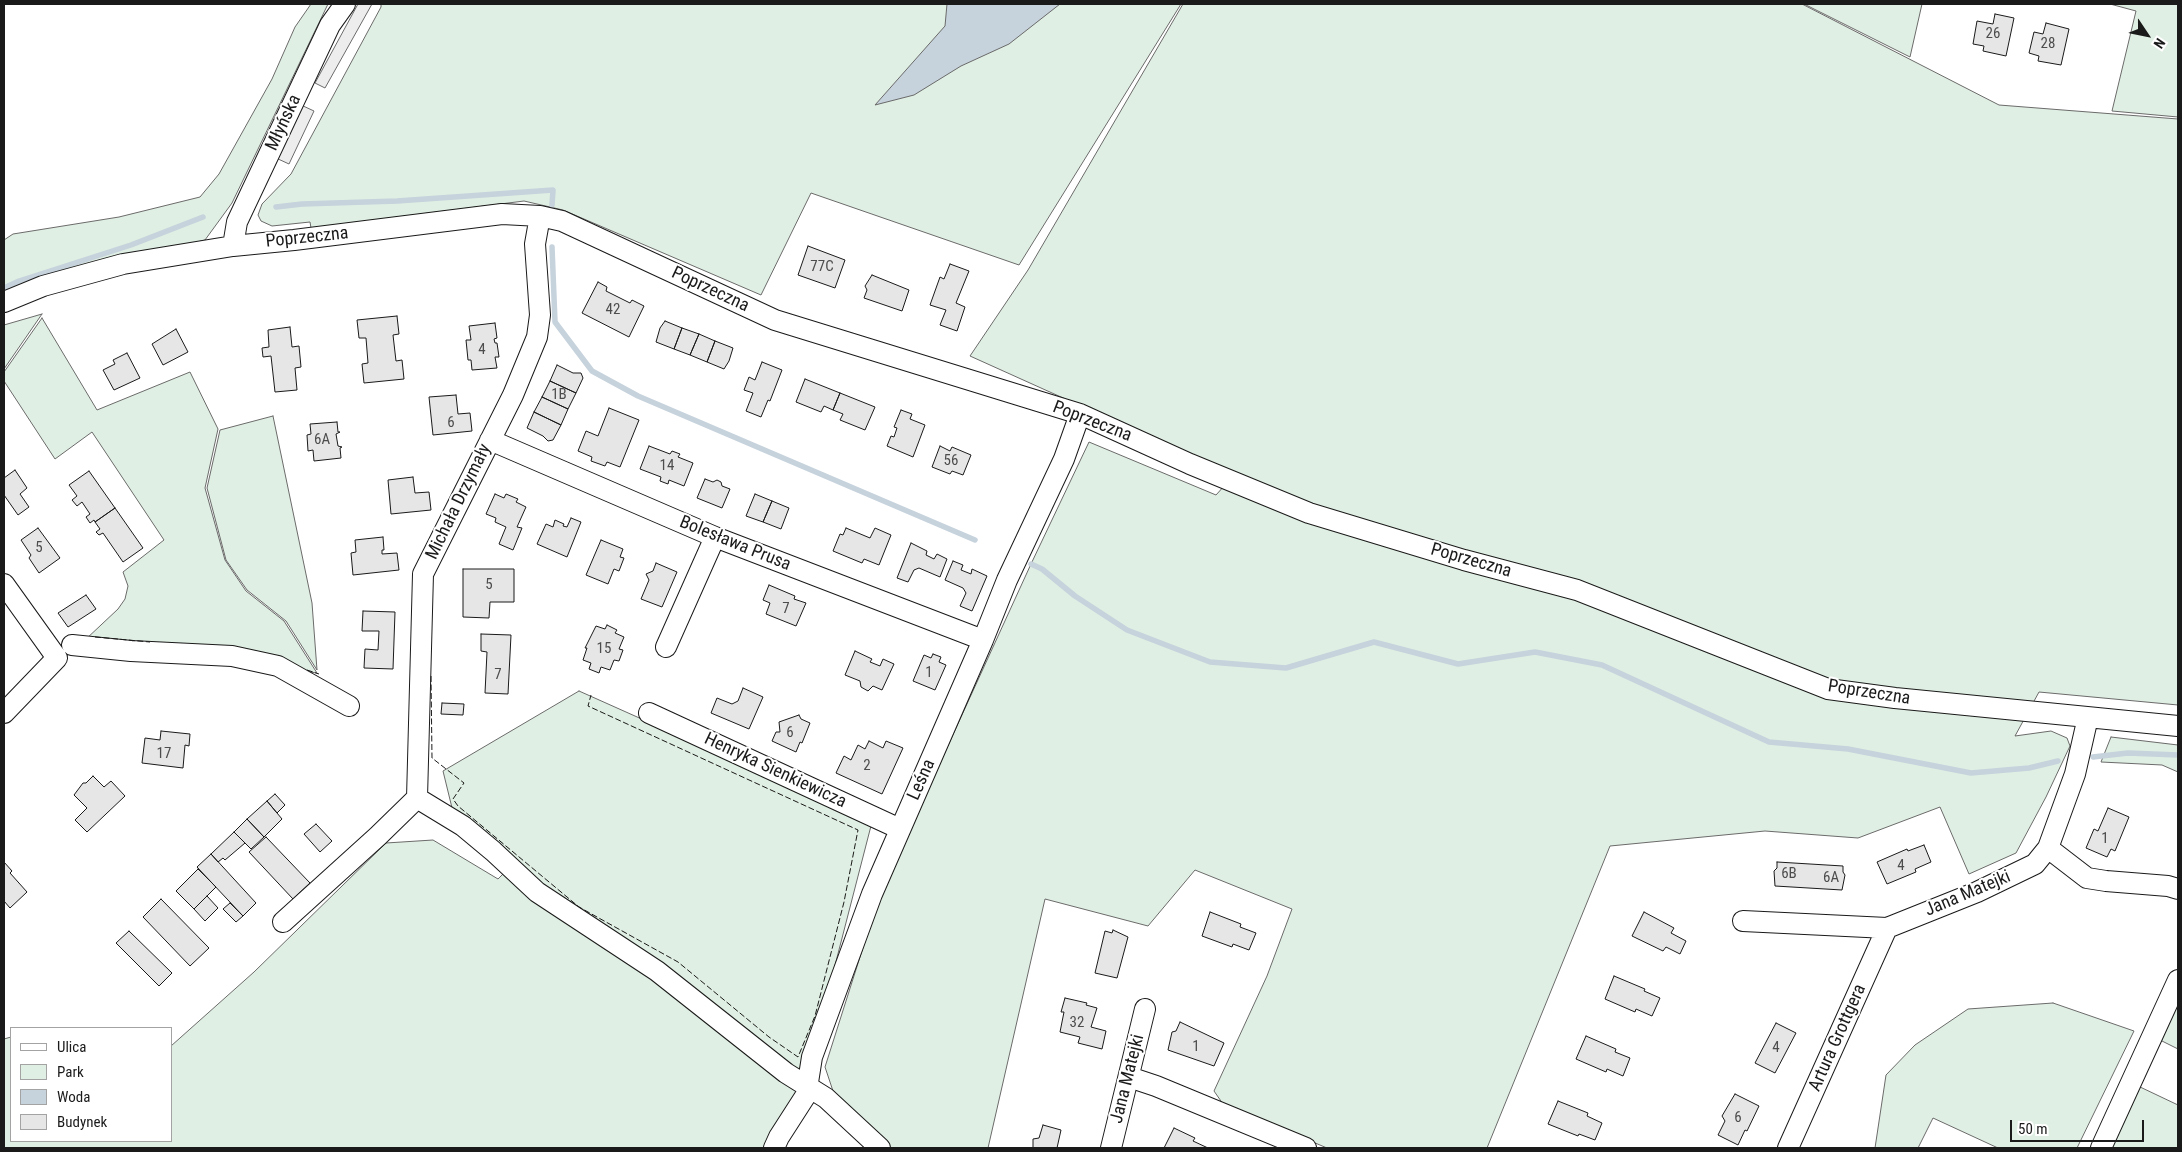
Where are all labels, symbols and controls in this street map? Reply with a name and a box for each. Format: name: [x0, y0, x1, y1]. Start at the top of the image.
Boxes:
north arrow: [2122, 10, 2172, 60]
house number: 26: [1986, 25, 2000, 43]
house number: 28: [2041, 35, 2055, 53]
text: N: [2150, 35, 2168, 51]
street label: Młyńska: [262, 92, 306, 154]
street label: Poprzeczna: [265, 223, 349, 253]
house number: 77C: [810, 258, 834, 276]
street label: Poprzeczna: [668, 263, 752, 317]
house number: 42: [606, 301, 620, 319]
house number: 4: [478, 341, 486, 359]
house number: 1B: [551, 386, 567, 404]
street label: Poprzeczna: [1049, 397, 1135, 447]
house number: 6: [447, 414, 455, 432]
house number: 6A: [314, 431, 330, 449]
street label: Michała Drzymały: [422, 441, 496, 563]
house number: 56: [944, 452, 958, 470]
house number: 14: [660, 457, 674, 475]
street label: Bolesława Prusa: [676, 512, 794, 576]
house number: 5: [35, 539, 43, 557]
street label: Poprzeczna: [1428, 539, 1514, 583]
house number: 5: [485, 576, 493, 594]
house number: 7: [782, 600, 790, 618]
house number: 15: [597, 640, 611, 658]
house number: 1: [925, 664, 933, 682]
house number: 7: [494, 666, 502, 684]
street label: Poprzeczna: [1826, 676, 1912, 710]
house number: 6: [786, 724, 794, 742]
street label: Henryka Sienkiewicza: [701, 729, 849, 813]
house number: 17: [157, 745, 171, 763]
street label: Leśna: [903, 756, 941, 804]
house number: 2: [863, 757, 871, 775]
house number: 1: [2101, 830, 2109, 848]
house number: 4: [1897, 857, 1905, 875]
house number: 6B: [1781, 865, 1797, 883]
street label: Jana Matejki: [1922, 866, 2014, 922]
house number: 6A: [1823, 869, 1839, 887]
street label: Artura Grottgera: [1805, 981, 1871, 1095]
house number: 32: [1070, 1014, 1084, 1032]
legend: [10, 1027, 172, 1142]
street label: Jana Matejki: [1107, 1032, 1149, 1126]
text: Ulica: [57, 1038, 86, 1056]
house number: 1: [1192, 1038, 1200, 1056]
house number: 4: [1772, 1039, 1780, 1057]
text: Park: [57, 1063, 84, 1081]
text: Woda: [57, 1088, 90, 1106]
house number: 6: [1734, 1109, 1742, 1127]
scale bar: [2012, 1110, 2146, 1142]
text: Budynek: [57, 1113, 107, 1131]
text: 50 m: [2018, 1120, 2048, 1138]

